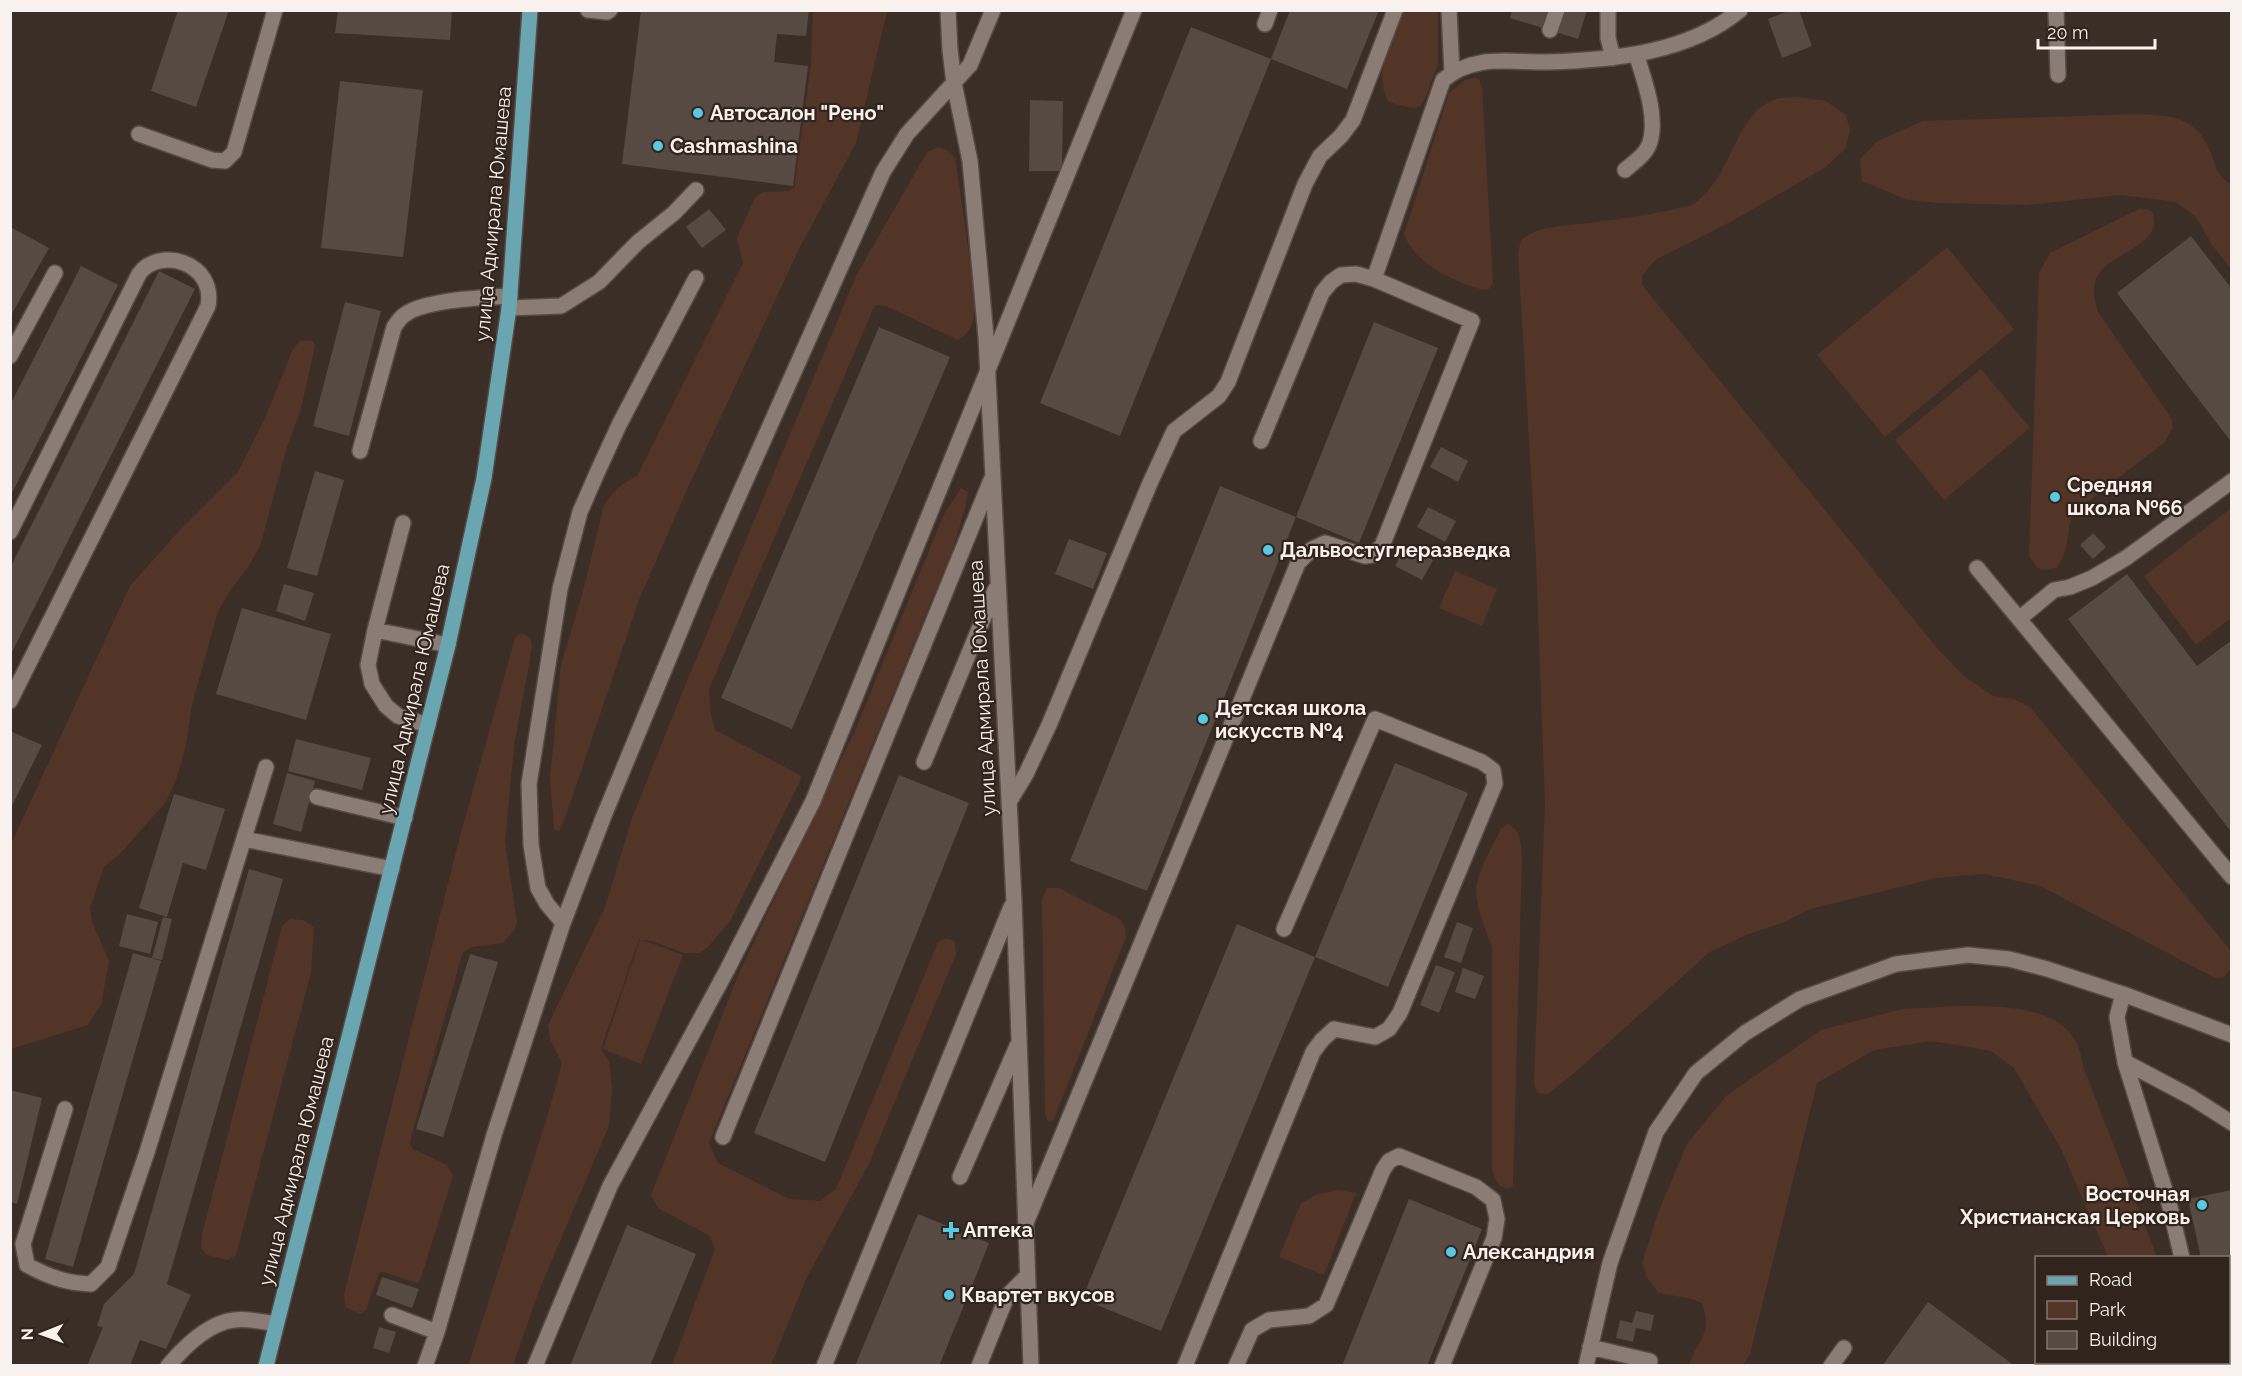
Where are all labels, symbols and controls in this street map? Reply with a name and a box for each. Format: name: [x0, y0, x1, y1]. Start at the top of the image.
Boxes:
scale bar: [2038, 12, 2155, 50]
text: 20 m: [2047, 22, 2089, 43]
street label: улица Адмирала Юмашева: [470, 85, 516, 343]
place label: Автосалон "Рено": [710, 101, 884, 125]
marker: Автосалон "Рено": [691, 106, 705, 120]
place label: Cashmashina: [670, 134, 798, 158]
marker: Cashmashina: [651, 139, 665, 153]
place label: Средняя школа №66: [2067, 473, 2183, 520]
marker: Средняя школа №66: [2048, 490, 2062, 504]
place label: Дальвостуглеразведка: [1280, 538, 1511, 562]
marker: Дальвостуглеразведка: [1261, 543, 1275, 557]
street label: улица Адмирала Юмашева: [963, 559, 1001, 817]
street label: улица Адмирала Юмашева: [373, 561, 455, 817]
place label: Детская школа искусств №4: [1215, 696, 1366, 743]
marker: Детская школа искусств №4: [1196, 712, 1210, 726]
street label: улица Адмирала Юмашева: [253, 1034, 339, 1288]
place label: Восточная Христианская Церковь: [1959, 1182, 2190, 1229]
marker: Восточная Христианская Церковь: [2195, 1198, 2209, 1212]
place label: Аптека: [963, 1218, 1033, 1242]
marker: Аптека: [944, 1223, 958, 1237]
place label: Александрия: [1463, 1240, 1595, 1264]
marker: Александрия: [1444, 1245, 1458, 1259]
legend: [2035, 1256, 2230, 1364]
text: Road: [2089, 1269, 2132, 1290]
place label: Квартет вкусов: [961, 1283, 1115, 1307]
marker: Квартет вкусов: [942, 1288, 956, 1302]
text: Park: [2089, 1299, 2126, 1320]
north arrow: [12, 1304, 72, 1364]
text: N: [18, 1328, 37, 1341]
text: Building: [2089, 1329, 2157, 1350]

